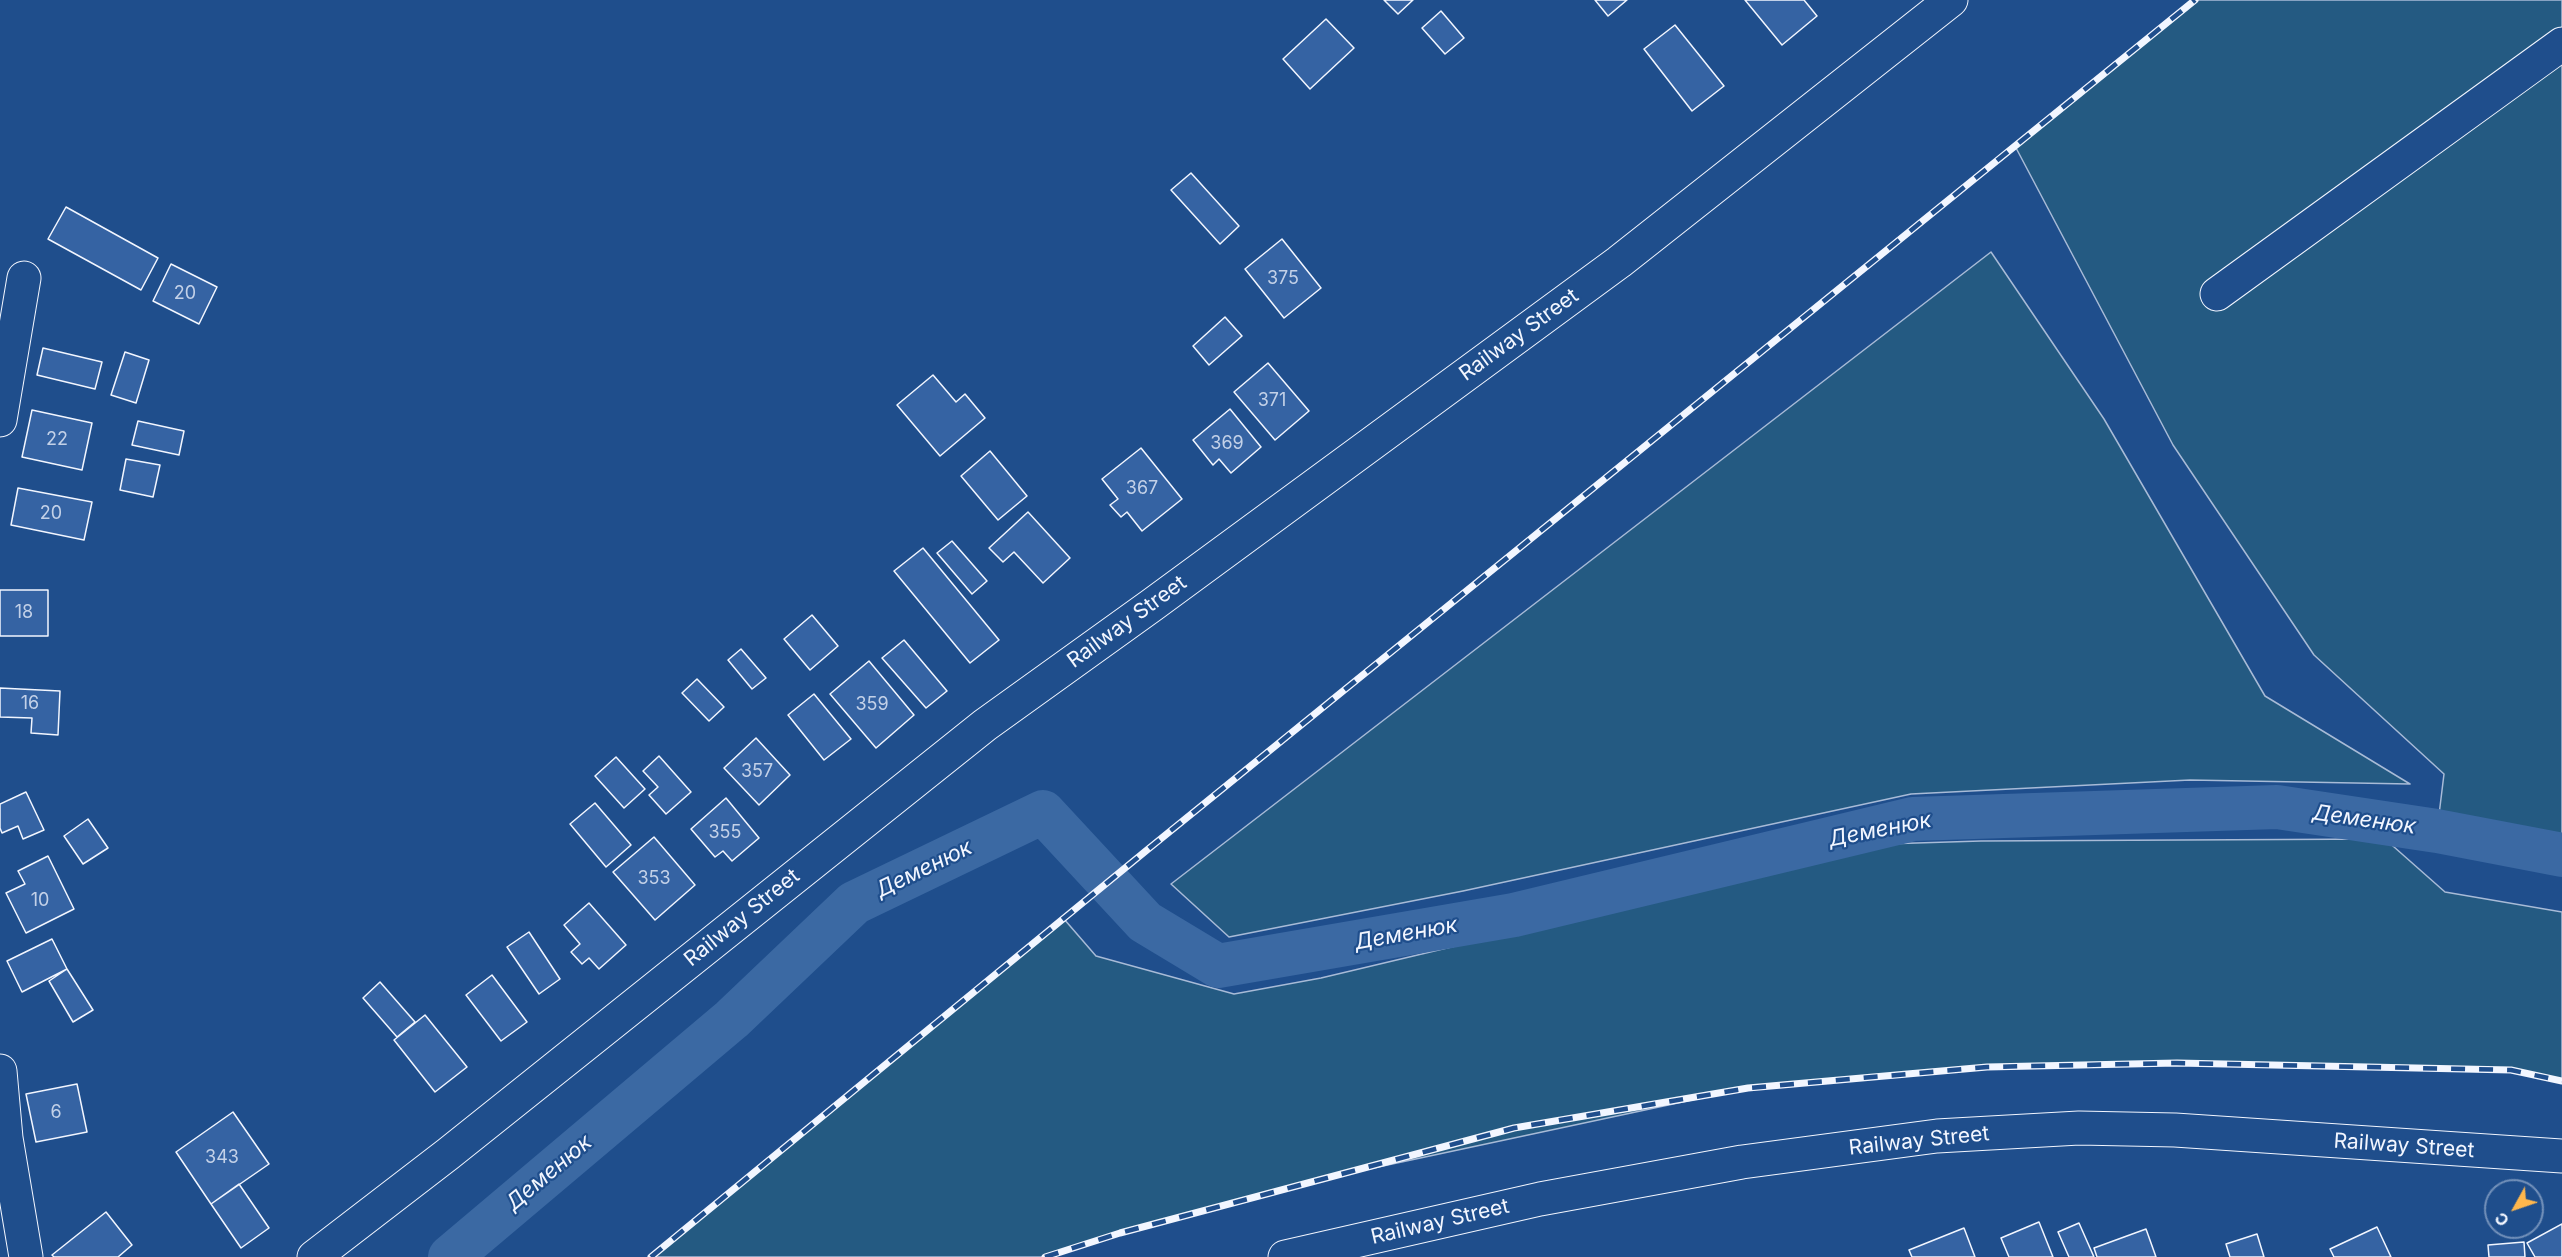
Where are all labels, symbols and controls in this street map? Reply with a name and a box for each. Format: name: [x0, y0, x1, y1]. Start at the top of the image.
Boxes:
house number: 375: [1267, 268, 1299, 290]
house number: 20: [174, 283, 196, 305]
street label: Railway Street: [1455, 283, 1583, 387]
house number: 371: [1258, 390, 1286, 412]
house number: 22: [46, 429, 68, 451]
house number: 369: [1210, 433, 1244, 455]
house number: 367: [1126, 478, 1158, 500]
house number: 20: [40, 503, 62, 525]
street label: Railway Street: [1063, 570, 1191, 674]
house number: 18: [15, 602, 33, 624]
house number: 16: [21, 693, 39, 715]
house number: 359: [855, 694, 889, 716]
house number: 357: [741, 761, 773, 783]
water label: Деменюк: [2311, 800, 2417, 840]
water label: Деменюк: [1827, 807, 1933, 853]
house number: 355: [708, 822, 742, 844]
water label: Деменюк: [872, 834, 976, 904]
street label: Railway Street: [679, 864, 805, 972]
house number: 353: [637, 868, 671, 890]
house number: 10: [31, 890, 49, 912]
water label: Деменюк: [1353, 912, 1459, 956]
house number: 6: [50, 1102, 62, 1124]
street label: Railway Street: [1848, 1121, 1990, 1161]
street label: Railway Street: [2333, 1129, 2475, 1163]
water label: Деменюк: [501, 1130, 597, 1216]
house number: 343: [205, 1147, 239, 1169]
north arrow: [2484, 1179, 2544, 1239]
street label: Railway Street: [1368, 1194, 1512, 1250]
text: С: [2490, 1208, 2513, 1230]

